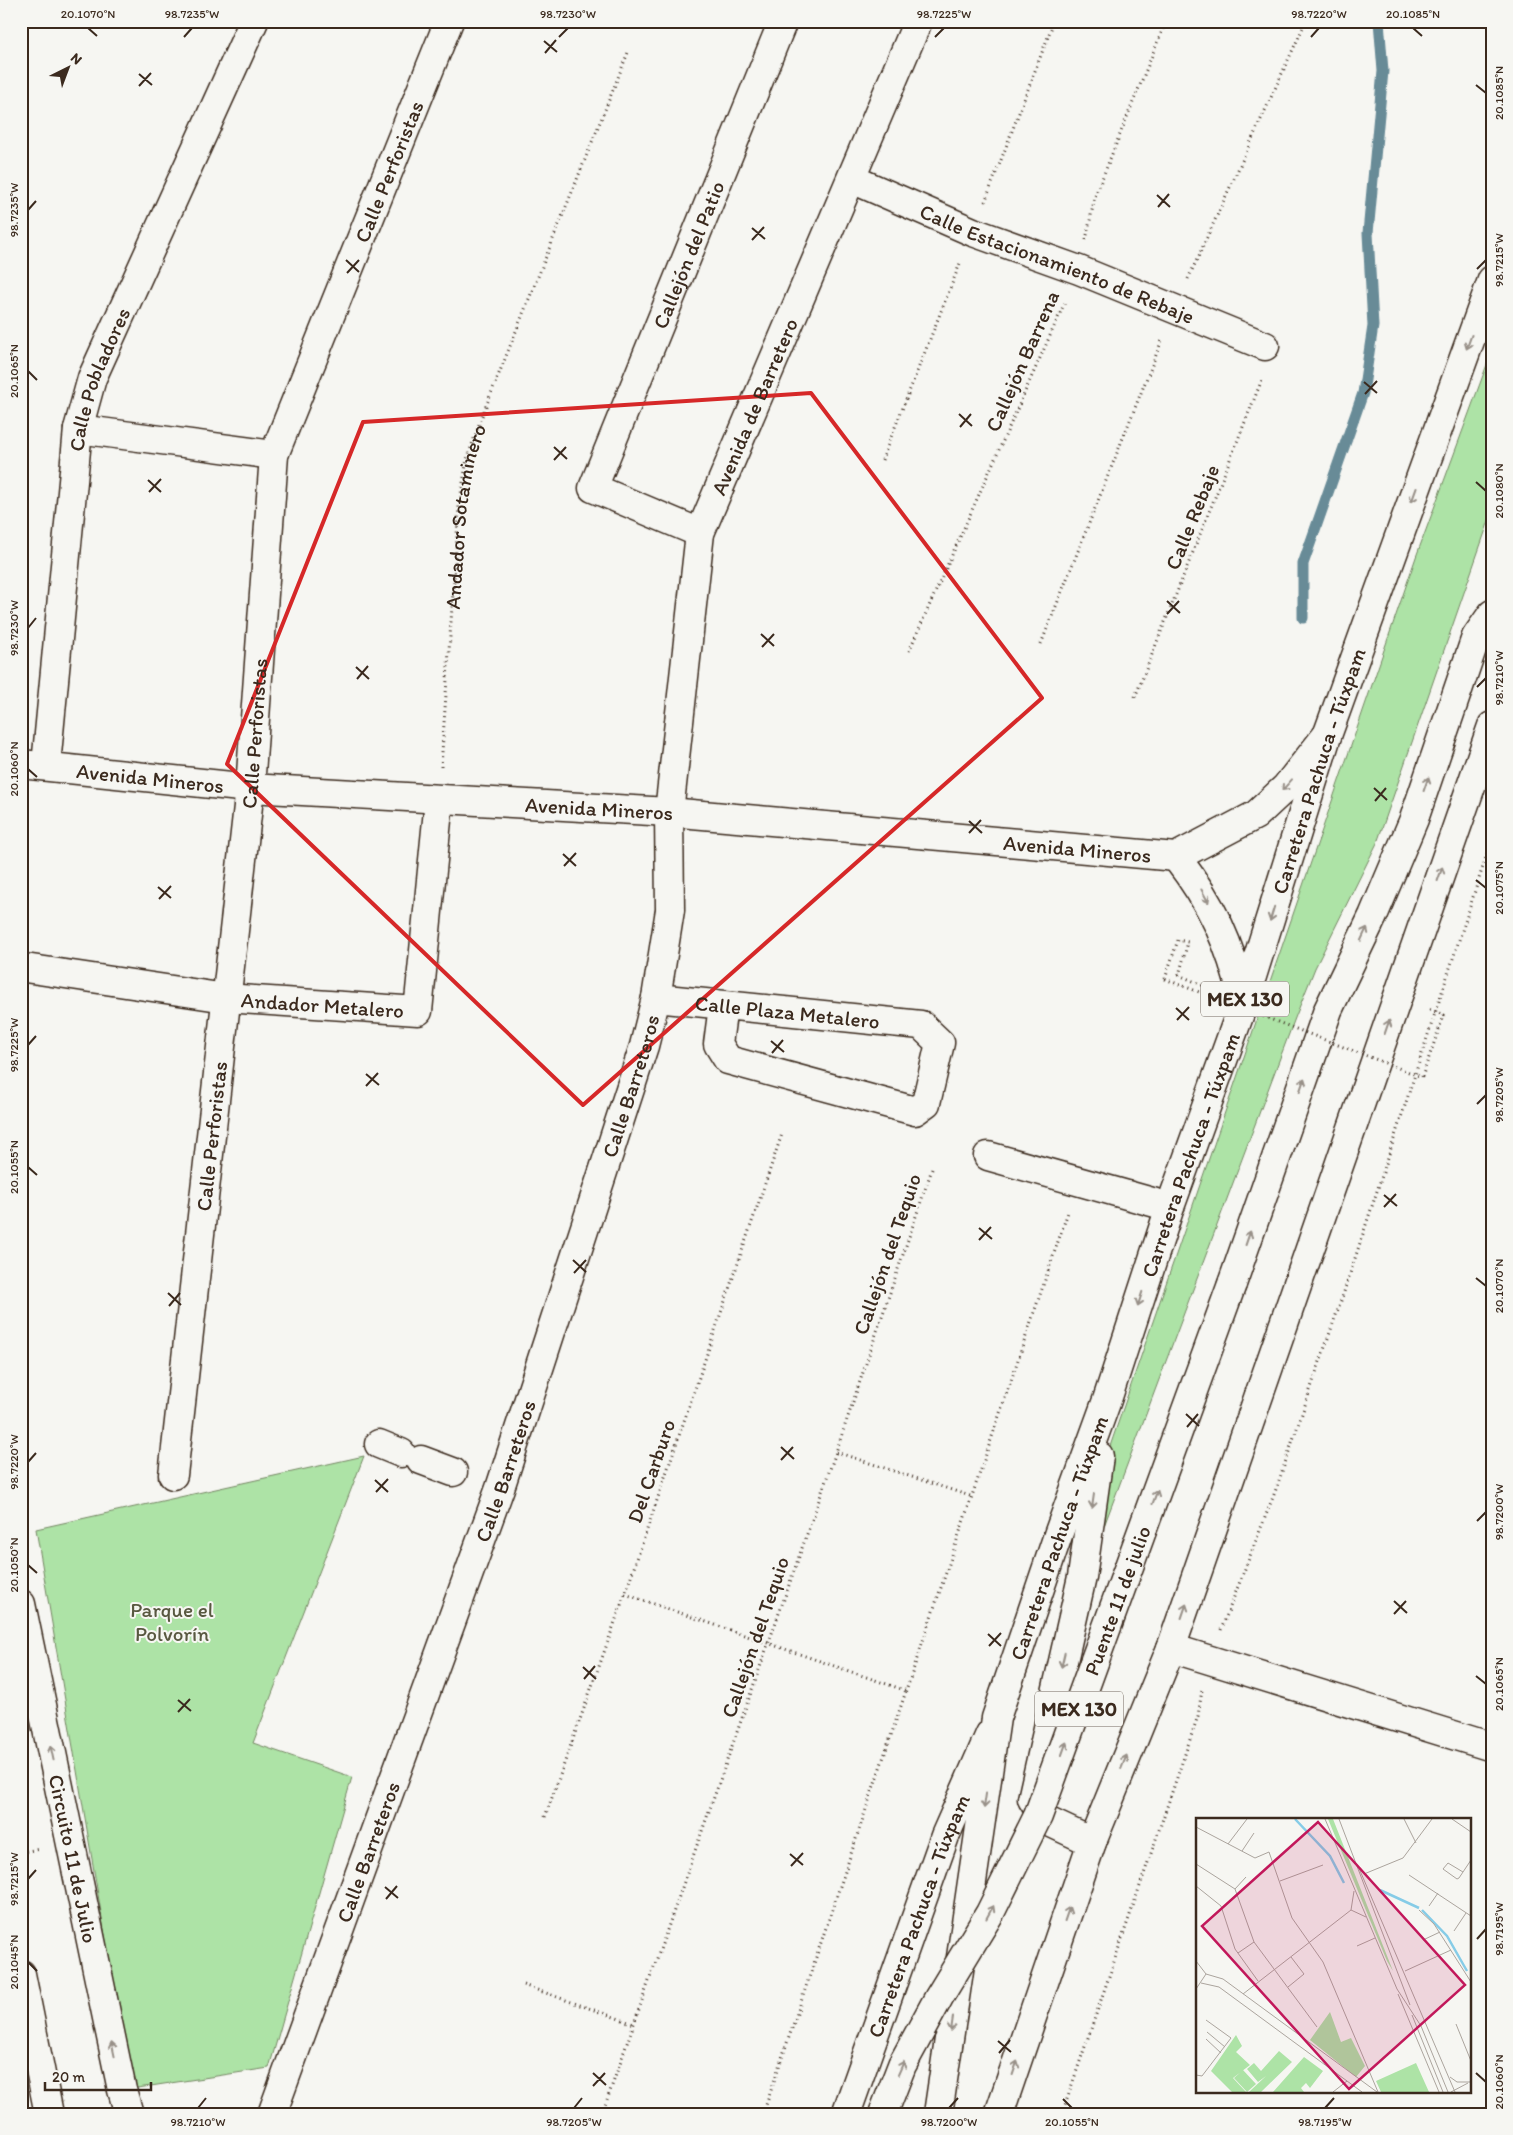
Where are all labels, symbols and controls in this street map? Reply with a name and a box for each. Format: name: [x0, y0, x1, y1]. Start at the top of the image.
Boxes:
text: 20.1070°N: [61, 7, 115, 21]
text: 98.7235°W: [165, 7, 219, 21]
text: 98.7230°W: [540, 7, 596, 21]
text: 98.7225°W: [917, 7, 971, 21]
text: 98.7220°W: [1291, 7, 1347, 21]
text: 20.1085°N: [1386, 7, 1440, 21]
north arrow: [42, 42, 92, 92]
text: N: [67, 49, 86, 68]
text: 20.1085°N: [1492, 66, 1506, 120]
street label: Calle Perforistas: [349, 97, 428, 246]
street label: Callejón del Patio: [647, 177, 729, 332]
text: 98.7235°W: [7, 183, 21, 237]
street label: Calle Estacionamiento de Rebaje: [916, 198, 1198, 328]
text: 98.7215°W: [1492, 233, 1506, 287]
street label: Callejón Barrena: [980, 287, 1064, 435]
street label: Calle Pobladores: [63, 303, 135, 452]
street label: Avenida de Barretero: [705, 314, 803, 499]
one-way arrow: [1464, 334, 1473, 349]
text: 20.1065°N: [7, 344, 21, 398]
street label: Andador Sotaminero: [439, 420, 491, 610]
street label: Calle Rebaje: [1160, 461, 1224, 573]
text: 20.1080°N: [1492, 463, 1506, 519]
one-way arrow: [1409, 487, 1418, 502]
text: 98.7230°W: [7, 600, 21, 656]
street label: Carretera Pachuca - Túxpam: [1266, 644, 1370, 897]
text: 98.7210°W: [1492, 651, 1506, 705]
street label: Calle Perforistas: [235, 657, 272, 810]
text: 20.1060°N: [7, 742, 21, 797]
street label: Avenida Mineros: [75, 757, 225, 798]
one-way arrow: [1421, 777, 1431, 793]
one-way arrow: [1281, 779, 1293, 792]
street label: Avenida Mineros: [524, 791, 674, 825]
street label: Avenida Mineros: [1002, 829, 1152, 867]
text: 20.1075°N: [1492, 861, 1506, 915]
one-way arrow: [1436, 867, 1445, 882]
one-way arrow: [1200, 889, 1210, 903]
one-way arrow: [1266, 905, 1276, 921]
one-way arrow: [1359, 927, 1369, 942]
road number: MEX 130: [1201, 982, 1289, 1016]
street label: Andador Metalero: [240, 987, 405, 1023]
street label: Calle Plaza Metalero: [694, 990, 881, 1033]
street label: Calle Barreteros: [596, 1012, 664, 1160]
text: 98.7225°W: [7, 1018, 21, 1072]
one-way arrow: [1383, 1020, 1392, 1036]
street label: Carretera Pachuca - Túxpam: [1136, 1029, 1245, 1280]
street label: Calle Perforistas: [190, 1060, 232, 1212]
text: 98.7205°W: [1492, 1067, 1506, 1123]
one-way arrow: [1298, 1077, 1307, 1093]
text: 20.1055°N: [7, 1140, 21, 1194]
street label: Callejón del Tequio: [848, 1170, 926, 1338]
one-way arrow: [1244, 1231, 1253, 1246]
text: 20.1070°N: [1492, 1259, 1506, 1313]
one-way arrow: [1134, 1291, 1144, 1307]
street label: Calle Barreteros: [469, 1397, 540, 1545]
street label: Carretera Pachuca - Túxpam: [1004, 1412, 1113, 1663]
street label: Del Carburo: [622, 1416, 680, 1526]
text: 98.7220°W: [7, 1434, 21, 1490]
text: 98.7200°W: [1492, 1484, 1506, 1540]
one-way arrow: [1151, 1490, 1160, 1505]
one-way arrow: [1088, 1492, 1098, 1508]
street label: Puente 11 de julio: [1078, 1522, 1155, 1679]
text: 20.1050°N: [7, 1538, 21, 1592]
street label: Callejón del Tequio: [716, 1553, 794, 1721]
park label: Parque el Polvorín: [130, 1597, 214, 1646]
one-way arrow: [1180, 1603, 1189, 1619]
one-way arrow: [1058, 1652, 1067, 1668]
text: 20.1065°N: [1492, 1657, 1506, 1711]
road number: MEX 130: [1035, 1692, 1123, 1726]
one-way arrow: [1060, 1741, 1069, 1757]
one-way arrow: [47, 1746, 57, 1762]
one-way arrow: [1120, 1755, 1130, 1770]
street label: Circuito 11 de Julio: [44, 1772, 104, 1945]
street label: Calle Barreteros: [330, 1778, 405, 1926]
street label: Carretera Pachuca - Túxpam: [862, 1790, 975, 2041]
one-way arrow: [980, 1793, 990, 1809]
inset map: [1196, 1818, 1470, 2092]
text: 98.7215°W: [7, 1852, 21, 1906]
text: 98.7195°W: [1492, 1902, 1506, 1956]
one-way arrow: [985, 1905, 995, 1920]
one-way arrow: [1063, 1906, 1072, 1922]
text: 20.1045°N: [7, 1935, 21, 1989]
one-way arrow: [946, 2015, 956, 2031]
one-way arrow: [108, 2042, 118, 2058]
text: 20.1060°N: [1492, 2055, 1506, 2110]
scale bar: [45, 2060, 151, 2092]
one-way arrow: [1011, 2060, 1020, 2076]
one-way arrow: [896, 2061, 906, 2076]
text: 20 m: [52, 2068, 86, 2086]
text: 98.7210°W: [171, 2115, 225, 2129]
text: 98.7205°W: [546, 2115, 602, 2129]
text: 98.7200°W: [921, 2115, 977, 2129]
text: 20.1055°N: [1045, 2115, 1099, 2129]
text: 98.7195°W: [1298, 2115, 1352, 2129]

